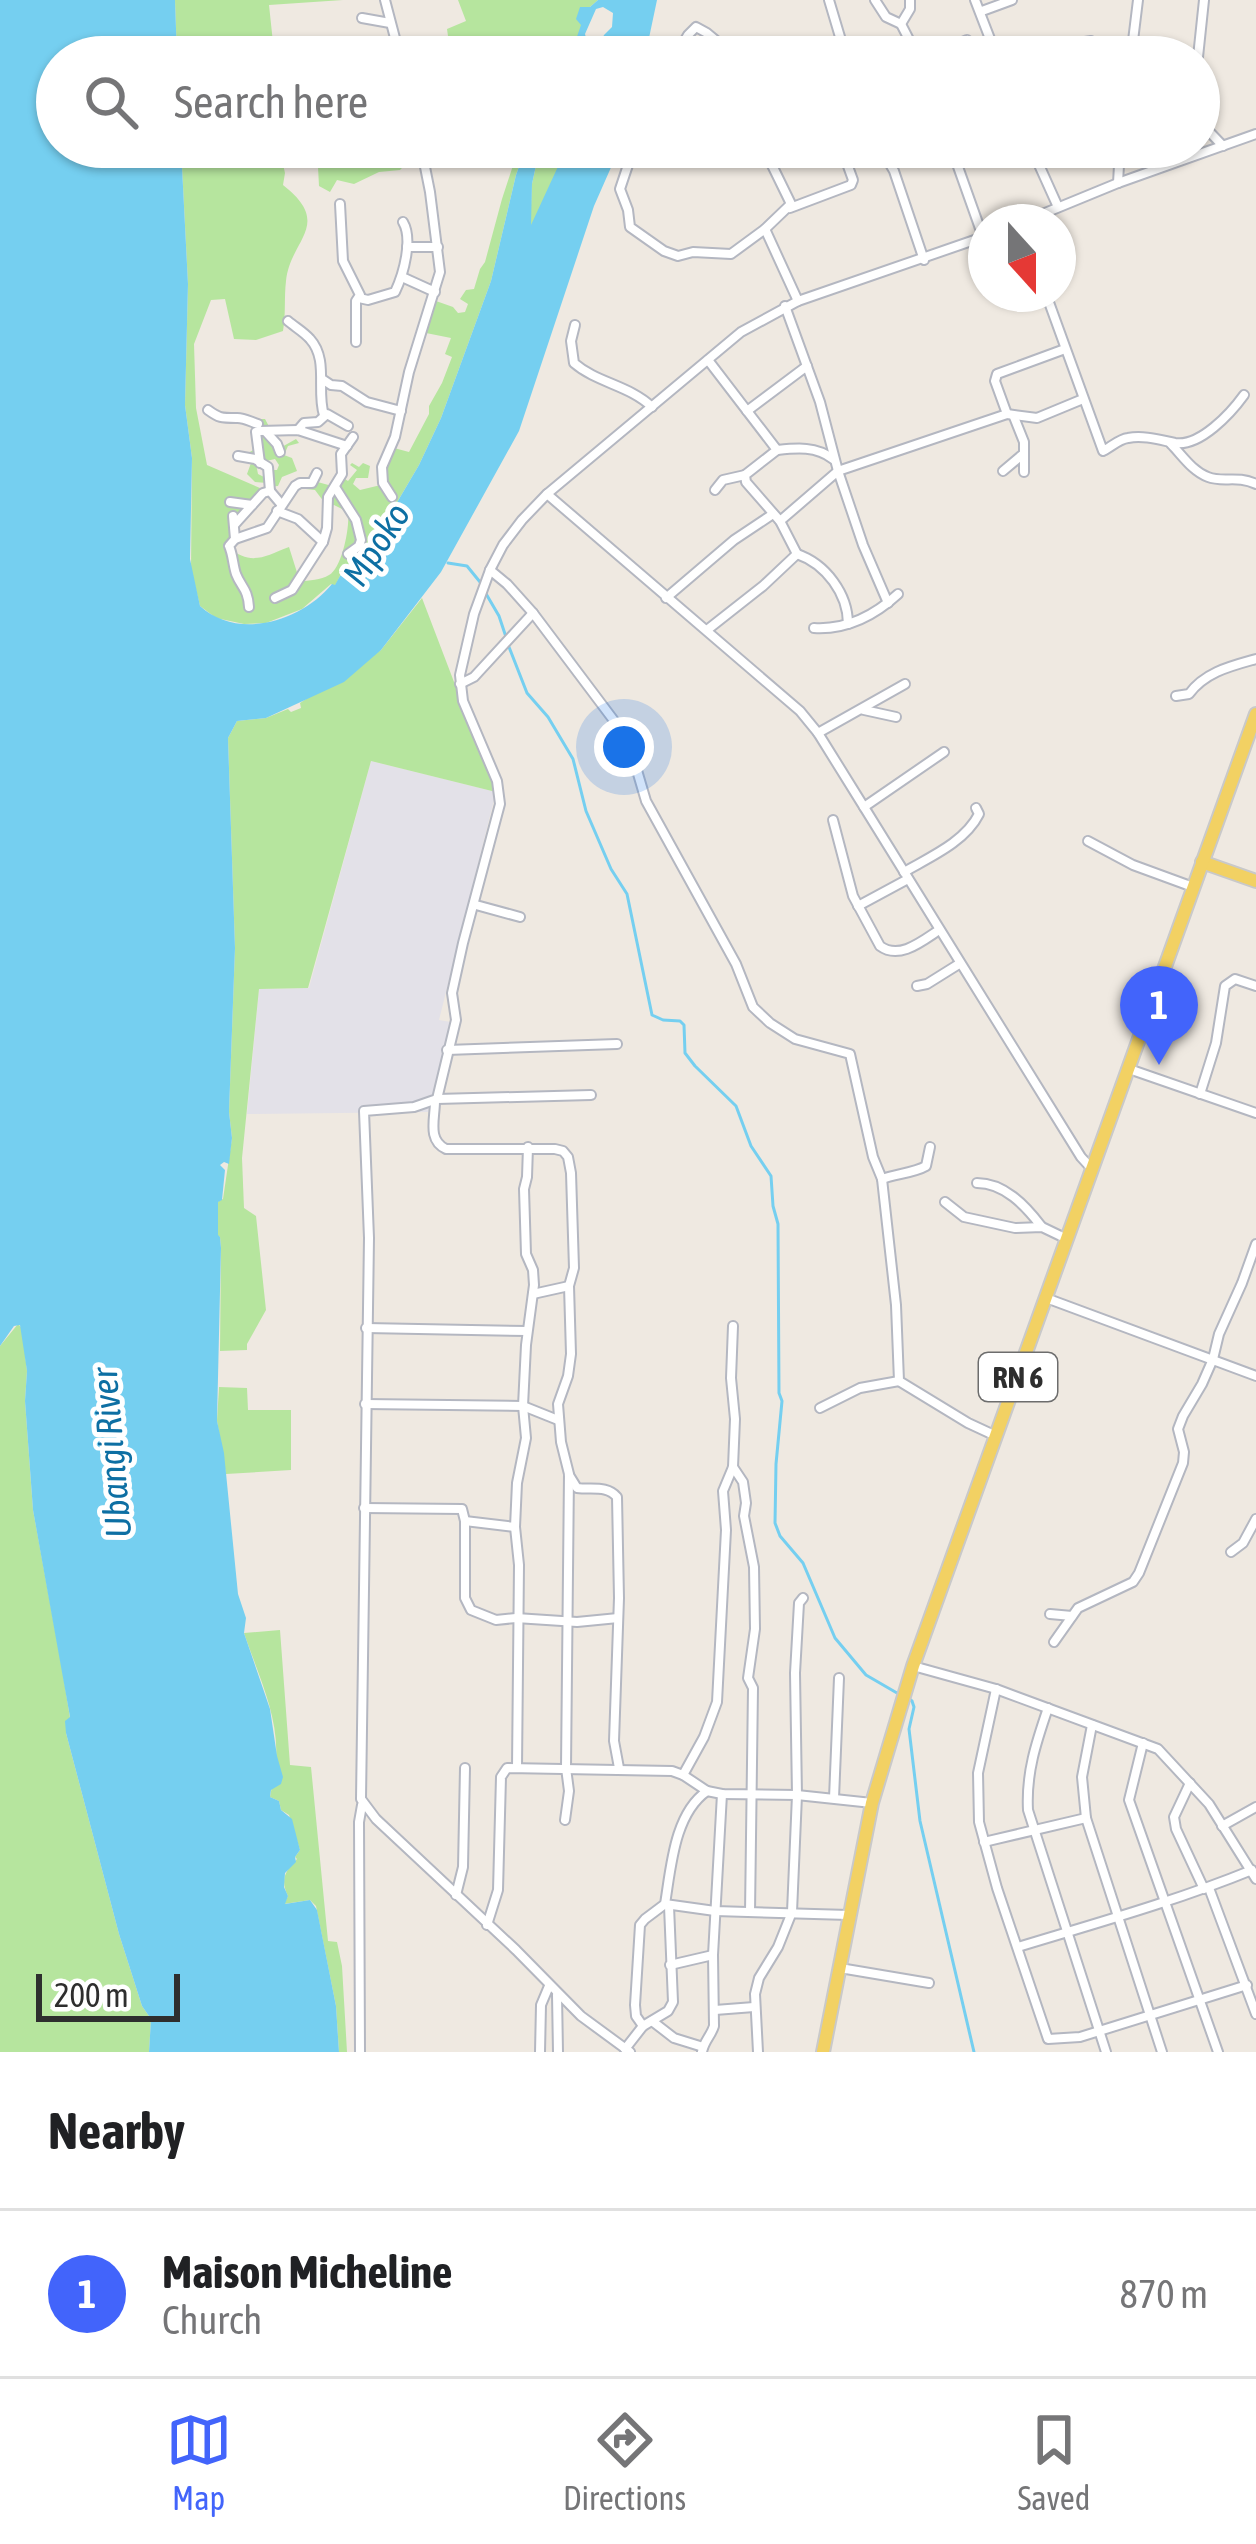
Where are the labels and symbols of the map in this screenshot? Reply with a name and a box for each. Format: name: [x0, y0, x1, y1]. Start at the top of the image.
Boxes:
north arrow: [968, 204, 1076, 312]
water label: Mpoko: [334, 495, 418, 593]
your location: [594, 717, 654, 777]
pin: 1: [1120, 966, 1198, 1065]
road number: RN 6: [979, 1353, 1057, 1401]
water label: Ubangi River: [83, 1365, 139, 1540]
scale bar: [36, 1968, 180, 2021]

